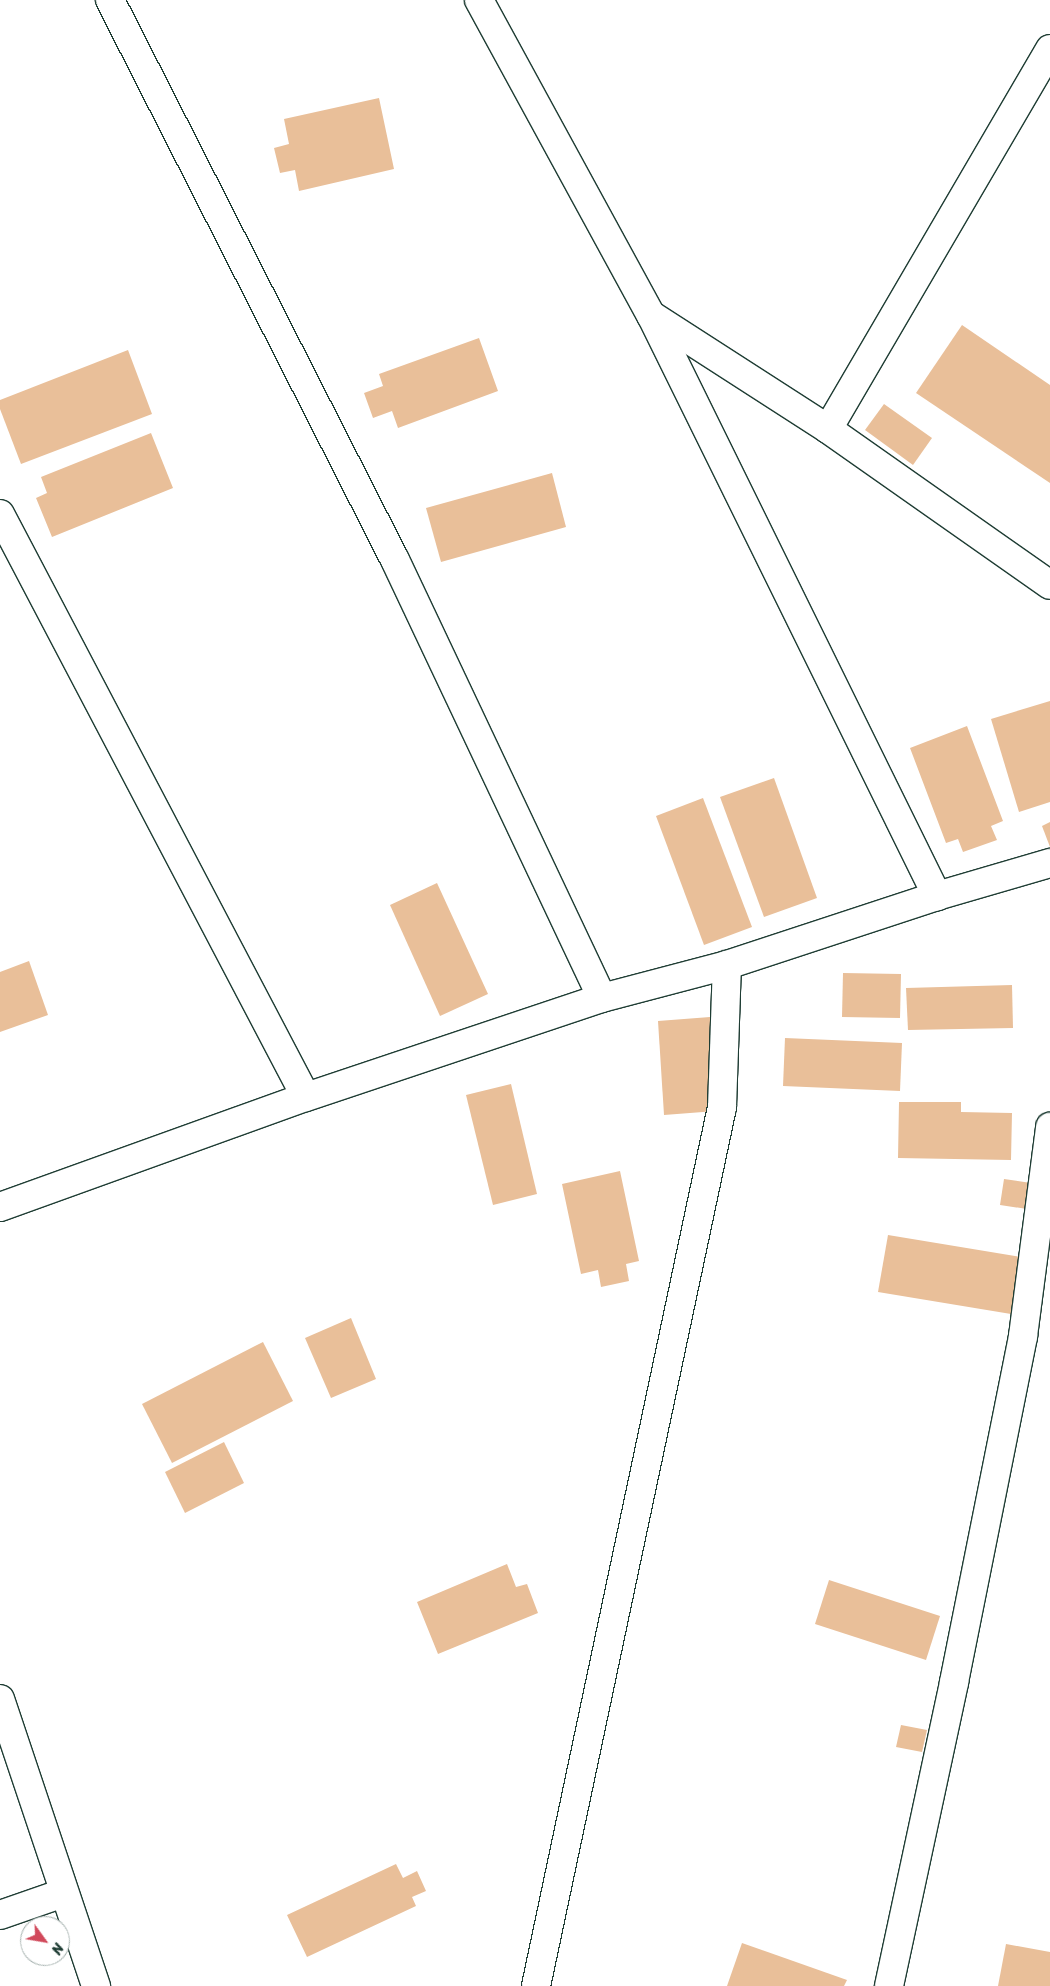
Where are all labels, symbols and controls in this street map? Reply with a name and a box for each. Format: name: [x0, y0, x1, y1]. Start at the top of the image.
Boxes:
north arrow: [20, 1916, 70, 1966]
text: N: [44, 1938, 70, 1959]

